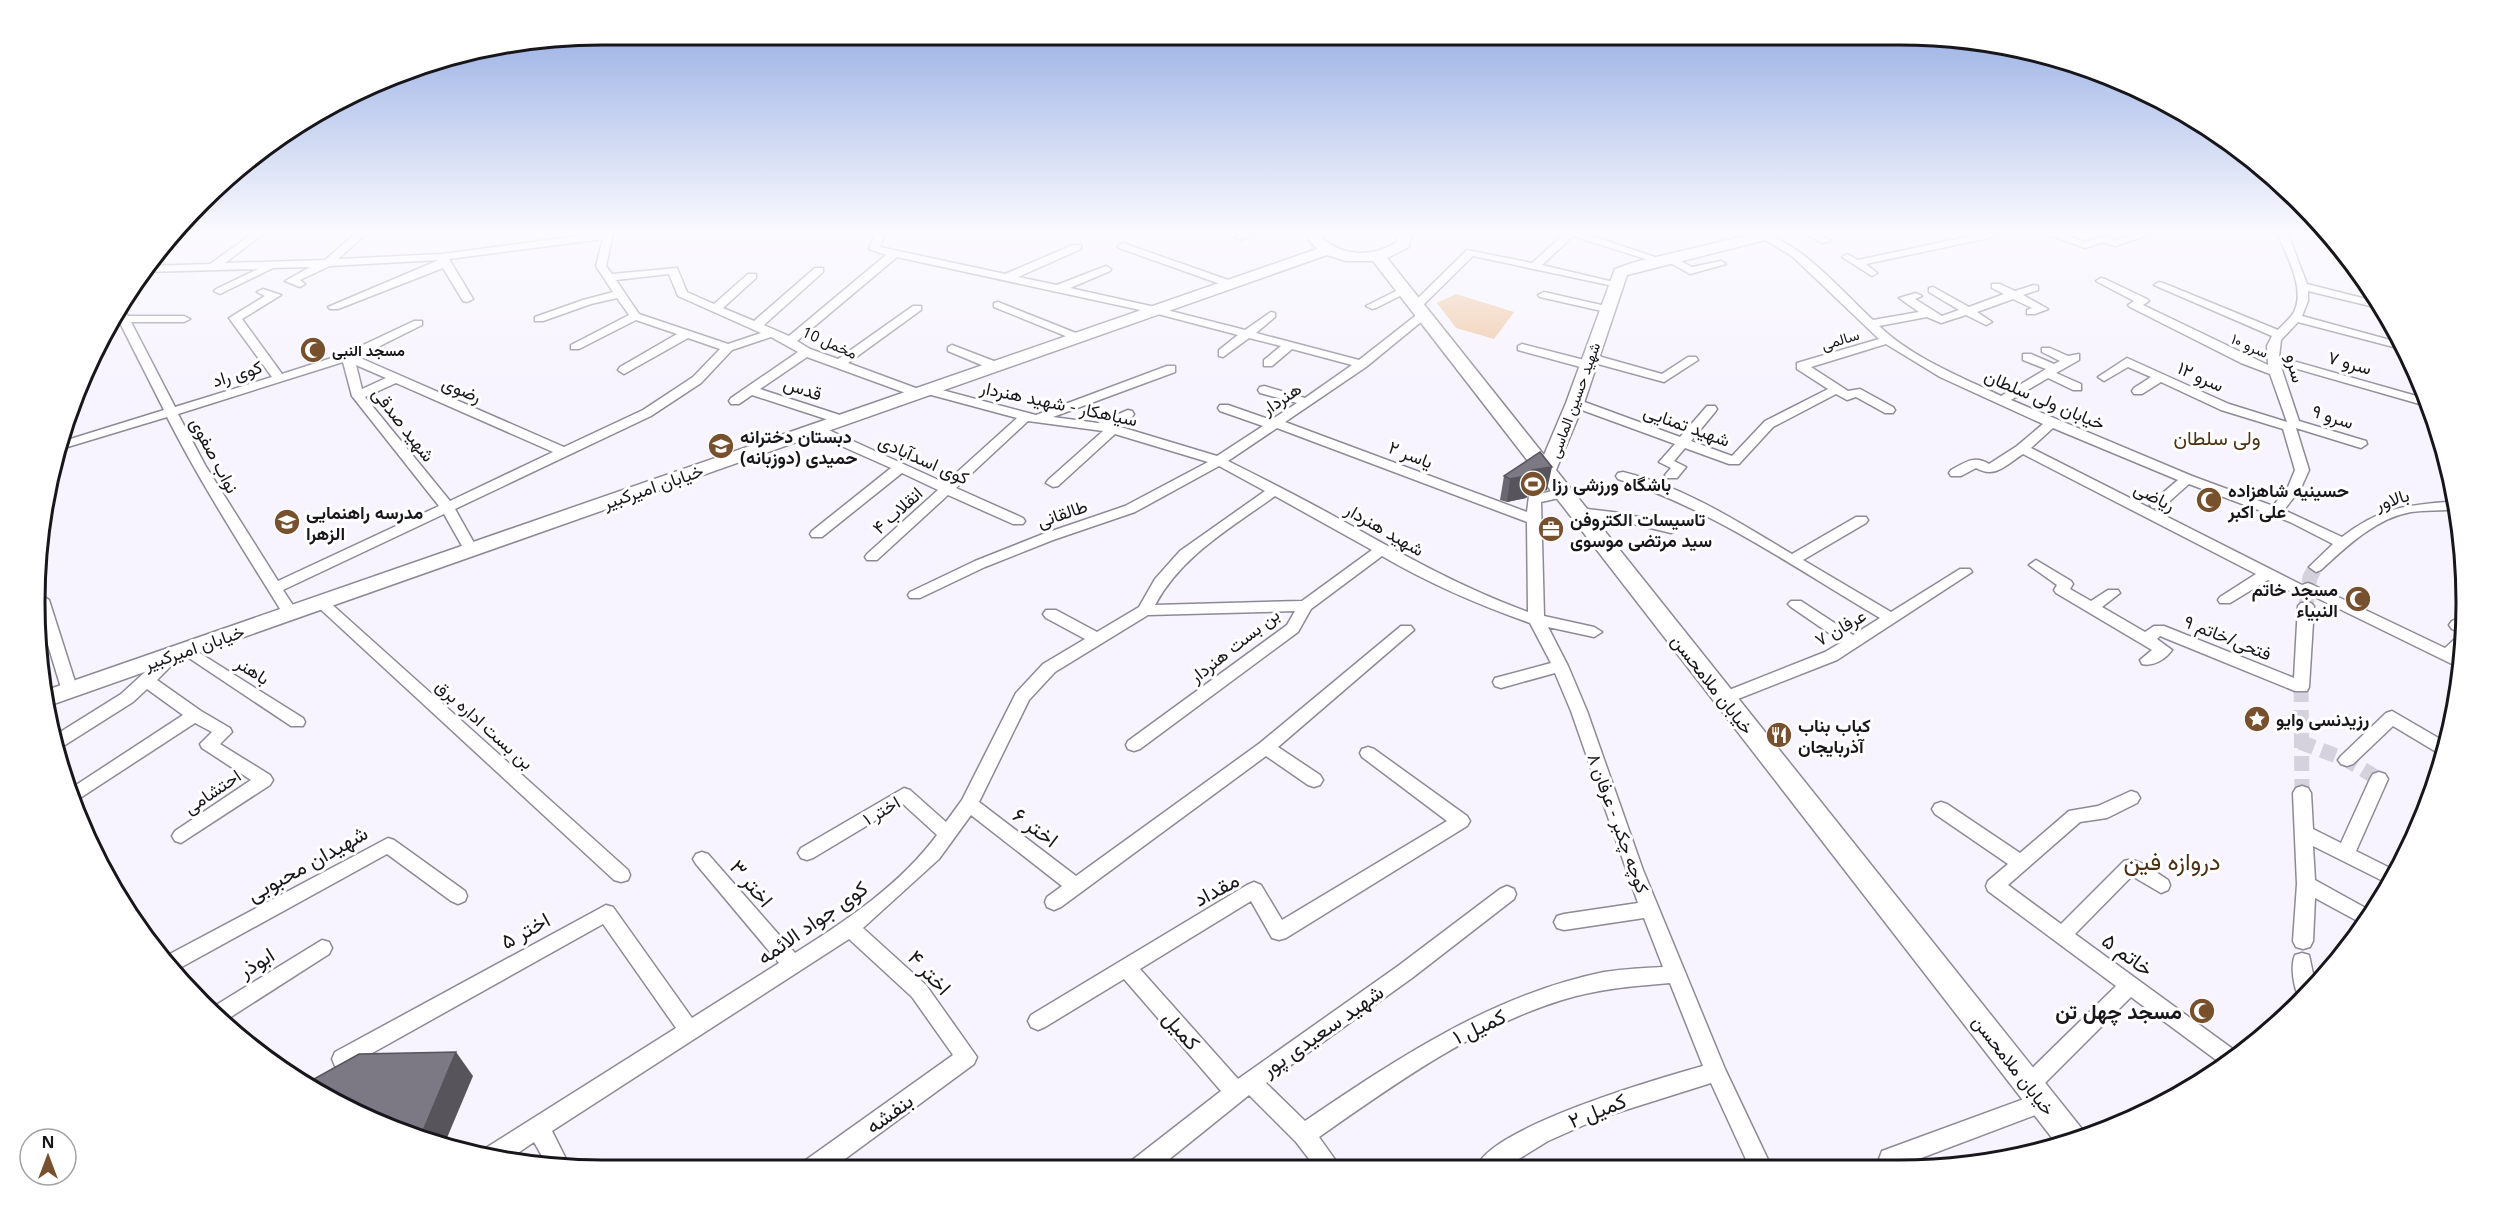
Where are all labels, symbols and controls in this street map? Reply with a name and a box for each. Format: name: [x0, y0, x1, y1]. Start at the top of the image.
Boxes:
street label: مخمل 10: [799, 321, 861, 363]
street label: سالمی: [1819, 324, 1862, 355]
street label: سرو ۱۰: [2228, 328, 2272, 362]
mosque icon: مسجد النبی: [298, 335, 328, 365]
street label: شهید حسین الماسی: [1544, 339, 1605, 461]
place label: مسجد النبی: [332, 340, 405, 360]
street label: سرو ۷: [2325, 344, 2375, 380]
street label: سرو: [2281, 351, 2311, 385]
street label: کوی راد: [209, 354, 265, 392]
street label: سرو ۱۲: [2174, 355, 2228, 397]
street label: خیابان ولی سلطان: [1981, 363, 2109, 435]
street label: رضوی: [439, 370, 485, 408]
street label: قدس: [781, 371, 825, 405]
street label: سیاهکار - شهید هنردار: [977, 374, 1140, 431]
street label: هنردار: [1256, 376, 1306, 421]
street label: شهید صدقی: [367, 382, 441, 466]
street label: شهید تمنایی: [1640, 398, 1734, 452]
street label: سرو ۹: [2309, 398, 2357, 434]
street label: نواب صفوی: [185, 413, 245, 497]
place label: دبستان دخترانه حمیدی (دوزبانه): [740, 424, 857, 469]
district label: ولی سلطان: [2173, 424, 2261, 451]
street label: کوی اسدآبادی: [875, 428, 973, 490]
school or university icon: دبستان دخترانه حمیدی (دوزبانه): [706, 431, 736, 461]
street label: یاسر ۲: [1385, 435, 1437, 473]
street label: خیابان امیرکبیر: [599, 458, 706, 515]
sports icon: باشگاه ورزشی رزا: [1518, 469, 1548, 499]
place label: باشگاه ورزشی رزا: [1552, 472, 1671, 496]
street label: ریاضی: [2130, 475, 2180, 517]
place label: حسینیه شاهزاده علی اکبر: [2227, 478, 2349, 523]
street label: انقلاب ۴: [867, 481, 927, 539]
street label: بالاور: [2371, 482, 2412, 516]
mosque icon: حسینیه شاهزاده علی اکبر: [2194, 485, 2224, 515]
street label: طالقانی: [1033, 493, 1091, 533]
street label: شهید هنردار: [1340, 496, 1429, 561]
place label: مدرسه راهنمایی الزهرا: [306, 500, 424, 545]
school or university icon: مدرسه راهنمایی الزهرا: [272, 507, 302, 537]
place label: تاسیسات الکتروفن سید مرتضی موسوی: [1570, 507, 1712, 552]
office icon: تاسیسات الکتروفن سید مرتضی موسوی: [1536, 514, 1566, 544]
place label: مسجد خاتم النبیاء: [2252, 577, 2338, 622]
mosque icon: مسجد خاتم النبیاء: [2343, 584, 2373, 614]
street label: بن بست هنردار: [1183, 602, 1284, 688]
street label: عرفان ۷: [1810, 603, 1870, 651]
street label: فتحی/خاتم ۹: [2180, 609, 2275, 666]
street label: خیابان امیرکبیر: [140, 619, 247, 676]
street label: خیابان ملامحسن: [1666, 629, 1760, 739]
street label: باهنر: [231, 650, 274, 690]
street label: بن بست اداره برق: [431, 674, 539, 774]
place icon: رزیدنسی وایو: [2242, 704, 2272, 734]
place label: رزیدنسی وایو: [2276, 707, 2369, 731]
place label: کباب بناب آذربایجان: [1798, 713, 1871, 758]
restaurant icon: کباب بناب آذربایجان: [1764, 720, 1794, 750]
street label: کوچه چکبر - عرفان ۸: [1582, 750, 1655, 897]
street label: احتشامی: [179, 763, 245, 819]
street label: اختر ۱: [858, 790, 904, 830]
street label: اختر ۶: [1007, 801, 1065, 853]
street label: شهیدان محبوبی: [242, 818, 372, 908]
district label: دروازه فین: [2123, 844, 2221, 877]
street label: اختر ۳: [724, 853, 780, 913]
street label: مقداد: [1188, 865, 1244, 913]
street label: کوی جواد الائمه: [751, 874, 873, 970]
street label: اختر ۵: [495, 905, 555, 955]
street label: خاتم ۵: [2096, 926, 2159, 983]
street label: ابوذر: [232, 940, 279, 984]
street label: اختر ۴: [902, 943, 958, 1001]
street label: شهید سعیدی پور: [1255, 977, 1389, 1084]
mosque icon: مسجد چهل تن: [2187, 996, 2217, 1026]
place label: مسجد چهل تن: [2055, 997, 2182, 1026]
street label: کمیل ۱: [1448, 1002, 1510, 1050]
street label: کمیل: [1157, 1004, 1207, 1056]
street label: خیابان ملامحسن: [1967, 1010, 2061, 1120]
street label: بنفشه: [860, 1086, 918, 1140]
street label: کمیل ۲: [1564, 1086, 1630, 1134]
north arrow: [18, 1127, 78, 1187]
text: N: [41, 1131, 55, 1153]

